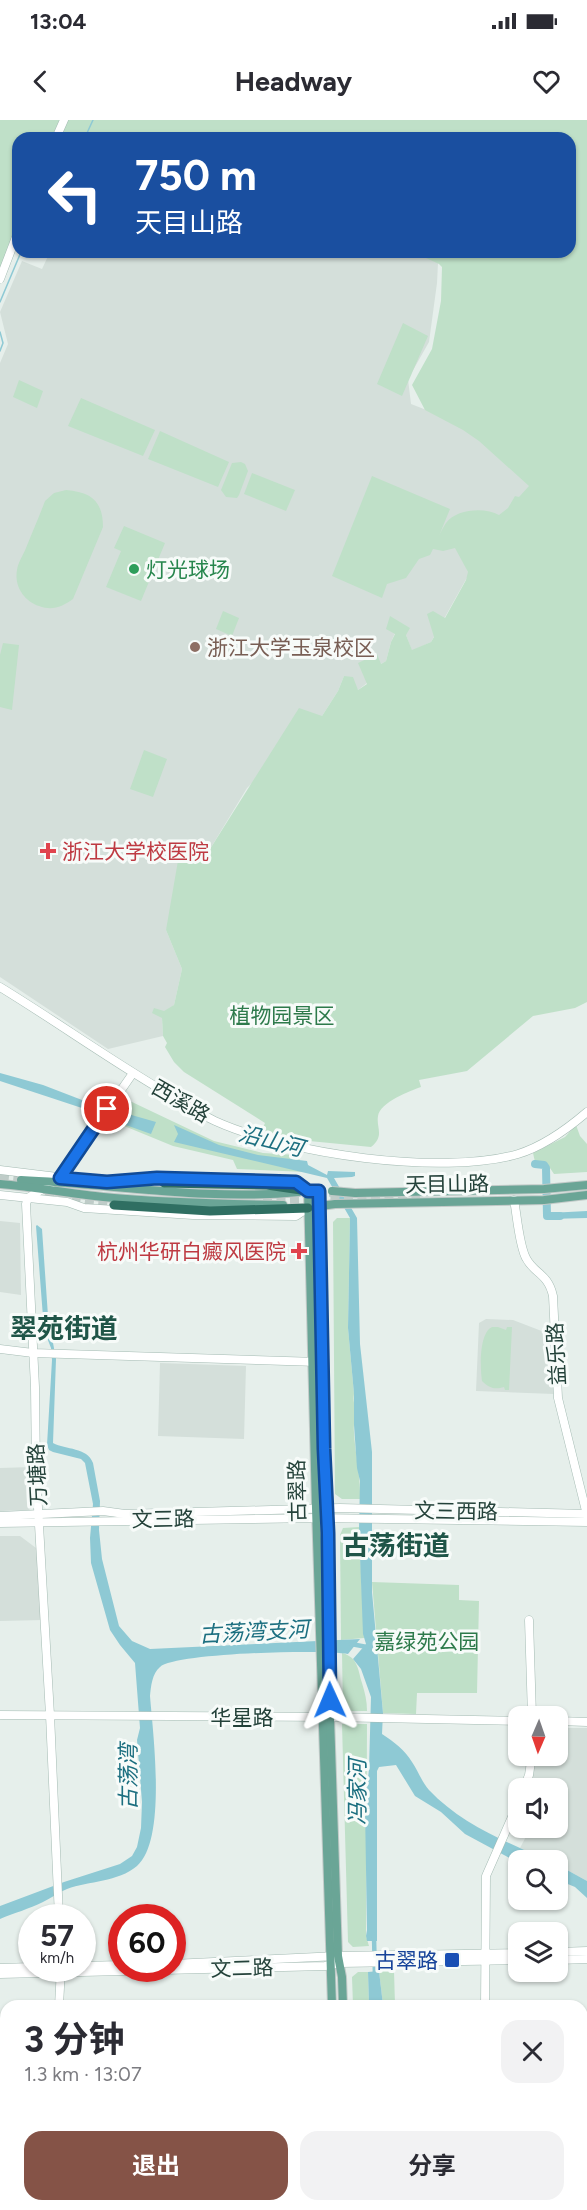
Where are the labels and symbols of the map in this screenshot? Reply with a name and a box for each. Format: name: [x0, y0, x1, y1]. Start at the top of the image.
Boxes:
place label: 灯光球场: [146, 557, 230, 582]
marker: 灯光球场: [127, 562, 141, 576]
place label: 浙江大学玉泉校区: [207, 635, 375, 660]
marker: 浙江大学玉泉校区: [188, 640, 202, 654]
place label: 浙江大学校医院: [62, 839, 209, 864]
marker: 浙江大学校医院: [39, 842, 57, 860]
park label: 植物园景区: [230, 1003, 335, 1028]
street label: 西溪路: [147, 1074, 215, 1128]
pin: [81, 1083, 132, 1134]
water label: 沿山河: [236, 1120, 310, 1163]
street label: 天目山路: [405, 1171, 489, 1197]
place label: 杭州华研白癜风医院: [97, 1239, 286, 1264]
marker: 杭州华研白癜风医院: [290, 1242, 308, 1260]
district label: 翠苑街道: [10, 1312, 118, 1345]
street label: 益乐路: [542, 1322, 570, 1386]
street label: 万塘路: [23, 1443, 51, 1507]
street label: 古翠路: [284, 1459, 310, 1523]
street label: 文三西路: [414, 1498, 498, 1524]
street label: 文三路: [131, 1506, 195, 1532]
district label: 古荡街道: [342, 1529, 450, 1562]
water label: 古荡湾支河: [198, 1615, 314, 1648]
park label: 嘉绿苑公园: [375, 1629, 480, 1654]
position arrow: [298, 1668, 362, 1732]
street label: 华星路: [211, 1705, 274, 1730]
north arrow: [508, 1706, 568, 1766]
water label: 古荡湾: [115, 1740, 142, 1810]
water label: 冯家河: [344, 1755, 371, 1825]
speed limit sign: 60: [108, 1904, 186, 1982]
place label: 古翠路: [375, 1948, 438, 1973]
marker: 古翠路: [443, 1951, 461, 1969]
street label: 文二路: [210, 1954, 274, 1982]

